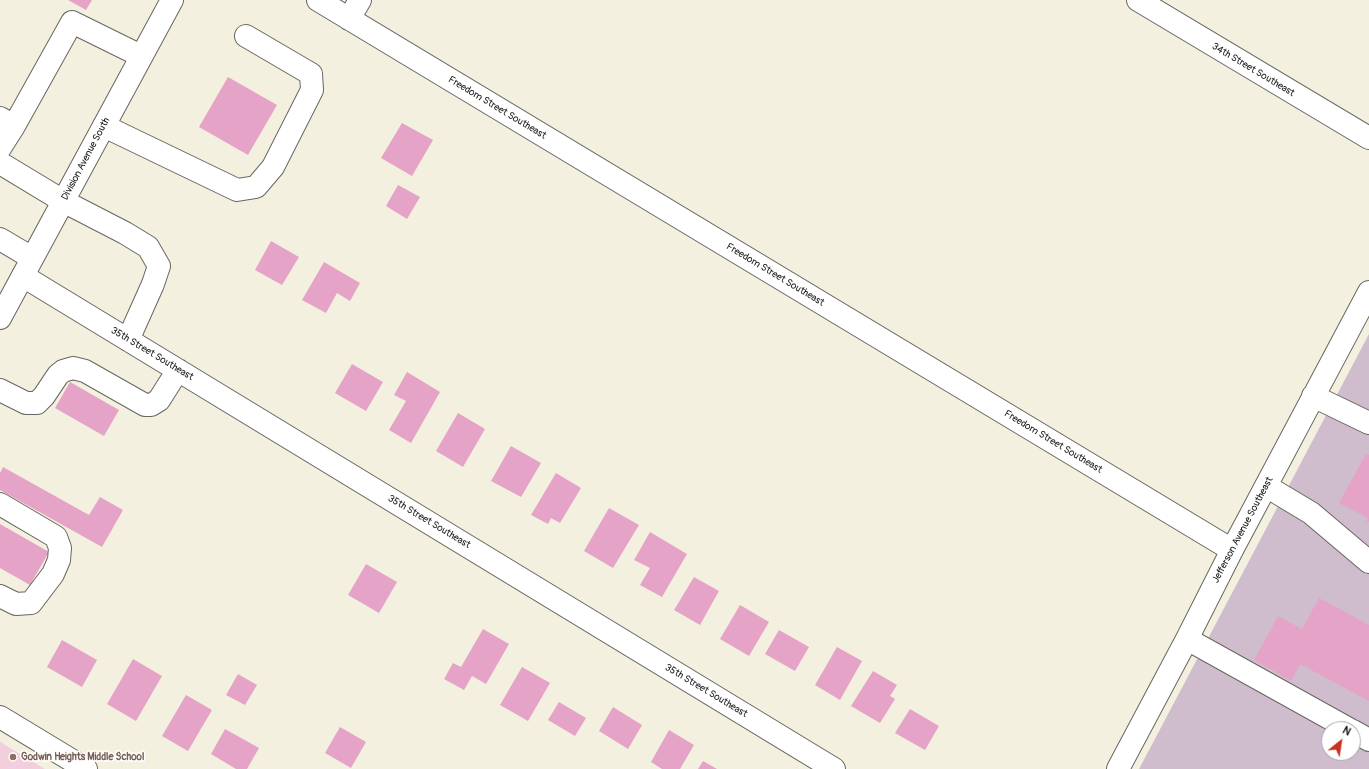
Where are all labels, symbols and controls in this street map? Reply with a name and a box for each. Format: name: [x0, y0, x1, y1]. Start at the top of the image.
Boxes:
street label: 34th Street Southeast: [1209, 40, 1297, 100]
street label: Freedom Street Southeast: [446, 74, 548, 142]
street label: Division Avenue South: [59, 116, 113, 202]
street label: Freedom Street Southeast: [724, 241, 826, 309]
street label: 35th Street Southeast: [109, 325, 195, 383]
street label: Freedom Street Southeast: [1002, 408, 1104, 476]
street label: Jefferson Avenue Southeast: [1210, 475, 1276, 585]
street label: 35th Street Southeast: [386, 493, 472, 551]
street label: 35th Street Southeast: [663, 662, 749, 720]
north arrow: [1321, 721, 1361, 761]
text: N: [1340, 724, 1353, 739]
place label: Godwin Heights Middle School: [21, 751, 144, 763]
marker: Godwin Heights Middle School: [8, 752, 18, 762]

